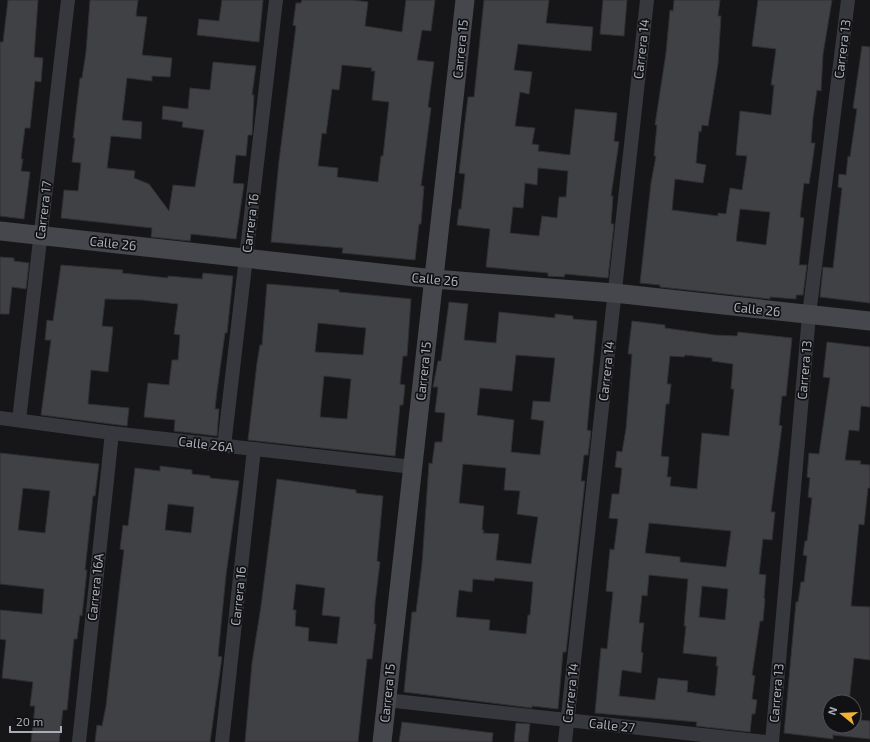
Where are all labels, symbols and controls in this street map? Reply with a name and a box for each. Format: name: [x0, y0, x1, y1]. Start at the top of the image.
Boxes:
street label: Carrera 14: [630, 18, 652, 80]
street label: Carrera 15: [449, 19, 471, 79]
street label: Carrera 13: [830, 19, 854, 79]
street label: Carrera 17: [31, 179, 55, 240]
street label: Carrera 16: [238, 192, 262, 254]
street label: Calle 26: [89, 233, 137, 253]
street label: Calle 26: [411, 269, 459, 289]
street label: Calle 26: [733, 299, 781, 319]
street label: Carrera 14: [595, 340, 617, 402]
street label: Carrera 13: [793, 340, 815, 400]
street label: Carrera 15: [412, 341, 434, 401]
street label: Calle 26A: [178, 433, 234, 455]
street label: Carrera 16A: [84, 552, 106, 622]
street label: Carrera 16: [227, 565, 249, 627]
street label: Carrera 14: [559, 662, 581, 724]
street label: Carrera 15: [376, 663, 398, 723]
street label: Carrera 13: [765, 663, 787, 723]
north arrow: [822, 694, 862, 734]
text: N: [825, 705, 839, 717]
scale bar: [10, 708, 61, 734]
text: 20 m: [16, 714, 43, 728]
street label: Calle 27: [588, 715, 636, 735]

